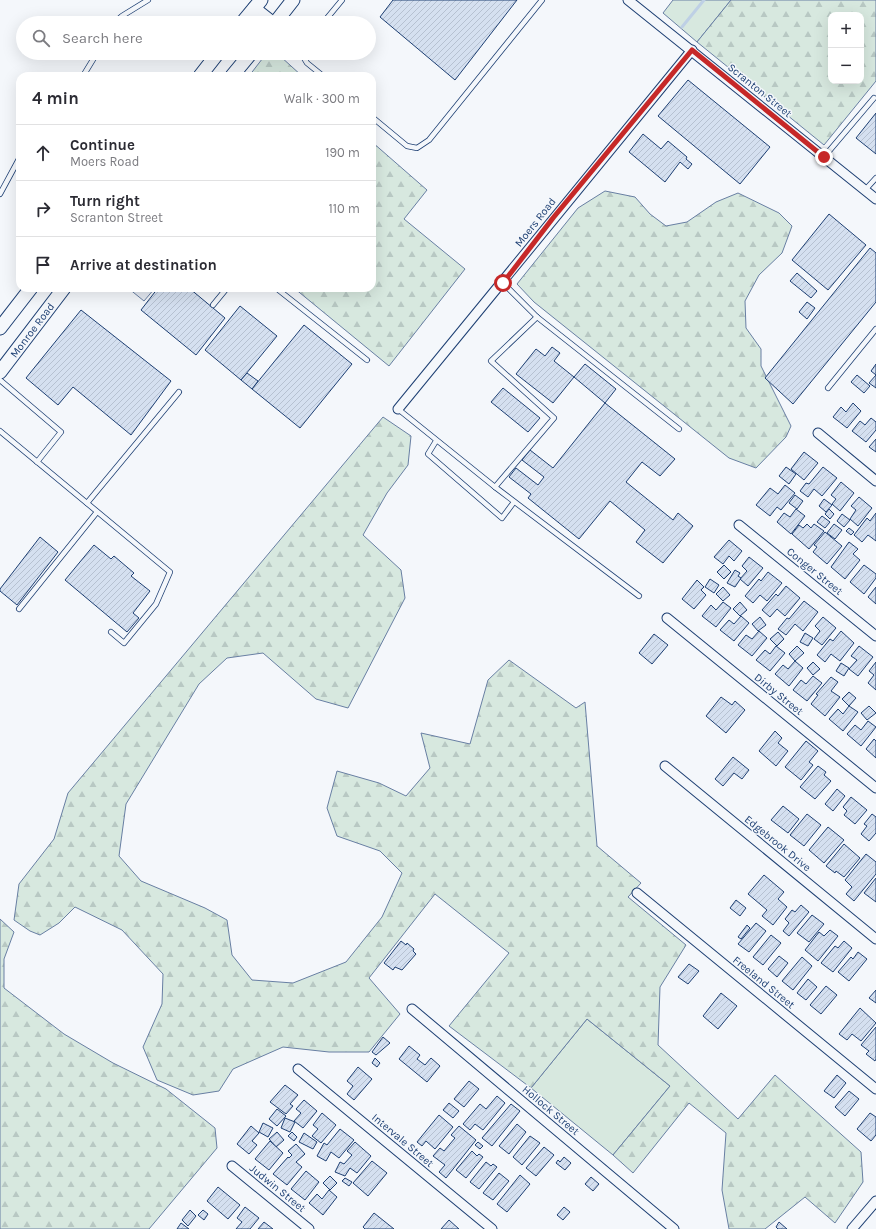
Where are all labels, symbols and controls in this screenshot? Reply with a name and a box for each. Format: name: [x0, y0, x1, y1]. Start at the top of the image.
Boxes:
map controls: [828, 12, 864, 84]
button: +: [828, 12, 864, 48]
search box: [16, 16, 376, 60]
icon: search: [30, 27, 52, 49]
text: Search here: [62, 29, 143, 47]
button: −: [828, 48, 864, 84]
street label: Scranton Street: [725, 61, 794, 120]
text: 4 min: [32, 88, 79, 108]
text: Walk · 300 m: [284, 91, 360, 106]
text: Continue: [70, 136, 135, 154]
icon: ahead: [32, 142, 54, 164]
text: 190 m: [325, 145, 360, 160]
route end: [815, 148, 833, 166]
text: Moers Road: [70, 154, 139, 169]
text: Turn right: [70, 192, 140, 210]
street label: Moers Road: [512, 195, 559, 249]
icon: right: [32, 198, 54, 220]
text: 110 m: [328, 201, 360, 216]
text: Scranton Street: [70, 210, 163, 225]
icon: arrive: [32, 254, 54, 276]
text: Arrive at destination: [70, 256, 217, 274]
route start: [494, 274, 512, 292]
street label: Monroe Road: [7, 300, 57, 360]
street label: Conger Street: [784, 545, 845, 598]
street label: Dirby Street: [752, 671, 806, 718]
street label: Edgebrook Drive: [742, 813, 814, 874]
street label: Freeland Street: [730, 953, 797, 1011]
street label: Hollock Street: [520, 1083, 582, 1138]
street label: Intervale Street: [369, 1111, 436, 1170]
street label: Judwin Street: [247, 1162, 308, 1215]

